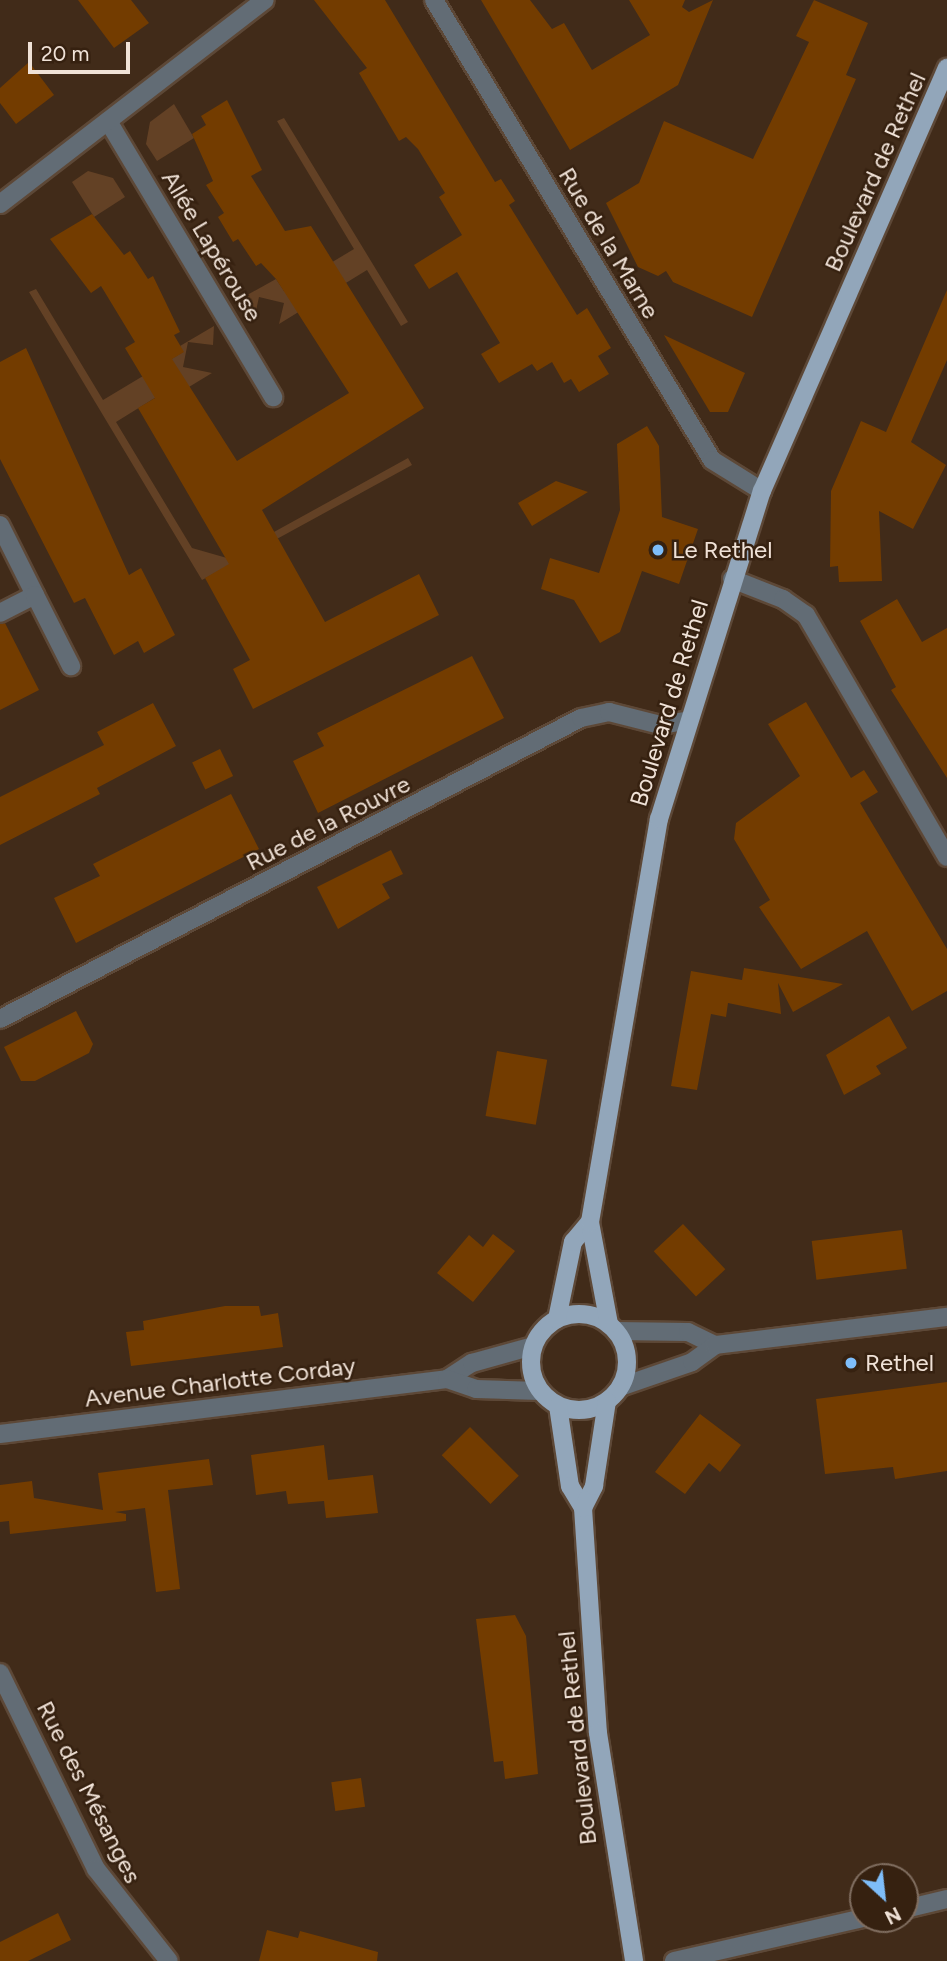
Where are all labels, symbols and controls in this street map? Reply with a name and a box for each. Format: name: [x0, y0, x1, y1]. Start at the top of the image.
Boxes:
scale bar: [32, 28, 133, 72]
text: 20 m: [41, 41, 89, 66]
street label: Boulevard de Rethel: [818, 68, 932, 276]
street label: Rue de la Marne: [553, 162, 665, 324]
street label: Allée Lapérouse: [156, 165, 268, 327]
place label: Le Rethel: [672, 536, 772, 564]
marker: Le Rethel: [650, 542, 666, 558]
street label: Boulevard de Rethel: [624, 596, 714, 810]
street label: Rue de la Rouvre: [241, 769, 415, 877]
place label: Rethel: [865, 1349, 934, 1377]
street label: Avenue Charlotte Corday: [83, 1351, 357, 1413]
marker: Rethel: [843, 1355, 859, 1371]
street label: Boulevard de Rethel: [551, 1630, 603, 1846]
street label: Rue des Mésanges: [31, 1696, 147, 1888]
north arrow: [849, 1863, 919, 1933]
text: N: [881, 1902, 905, 1929]

